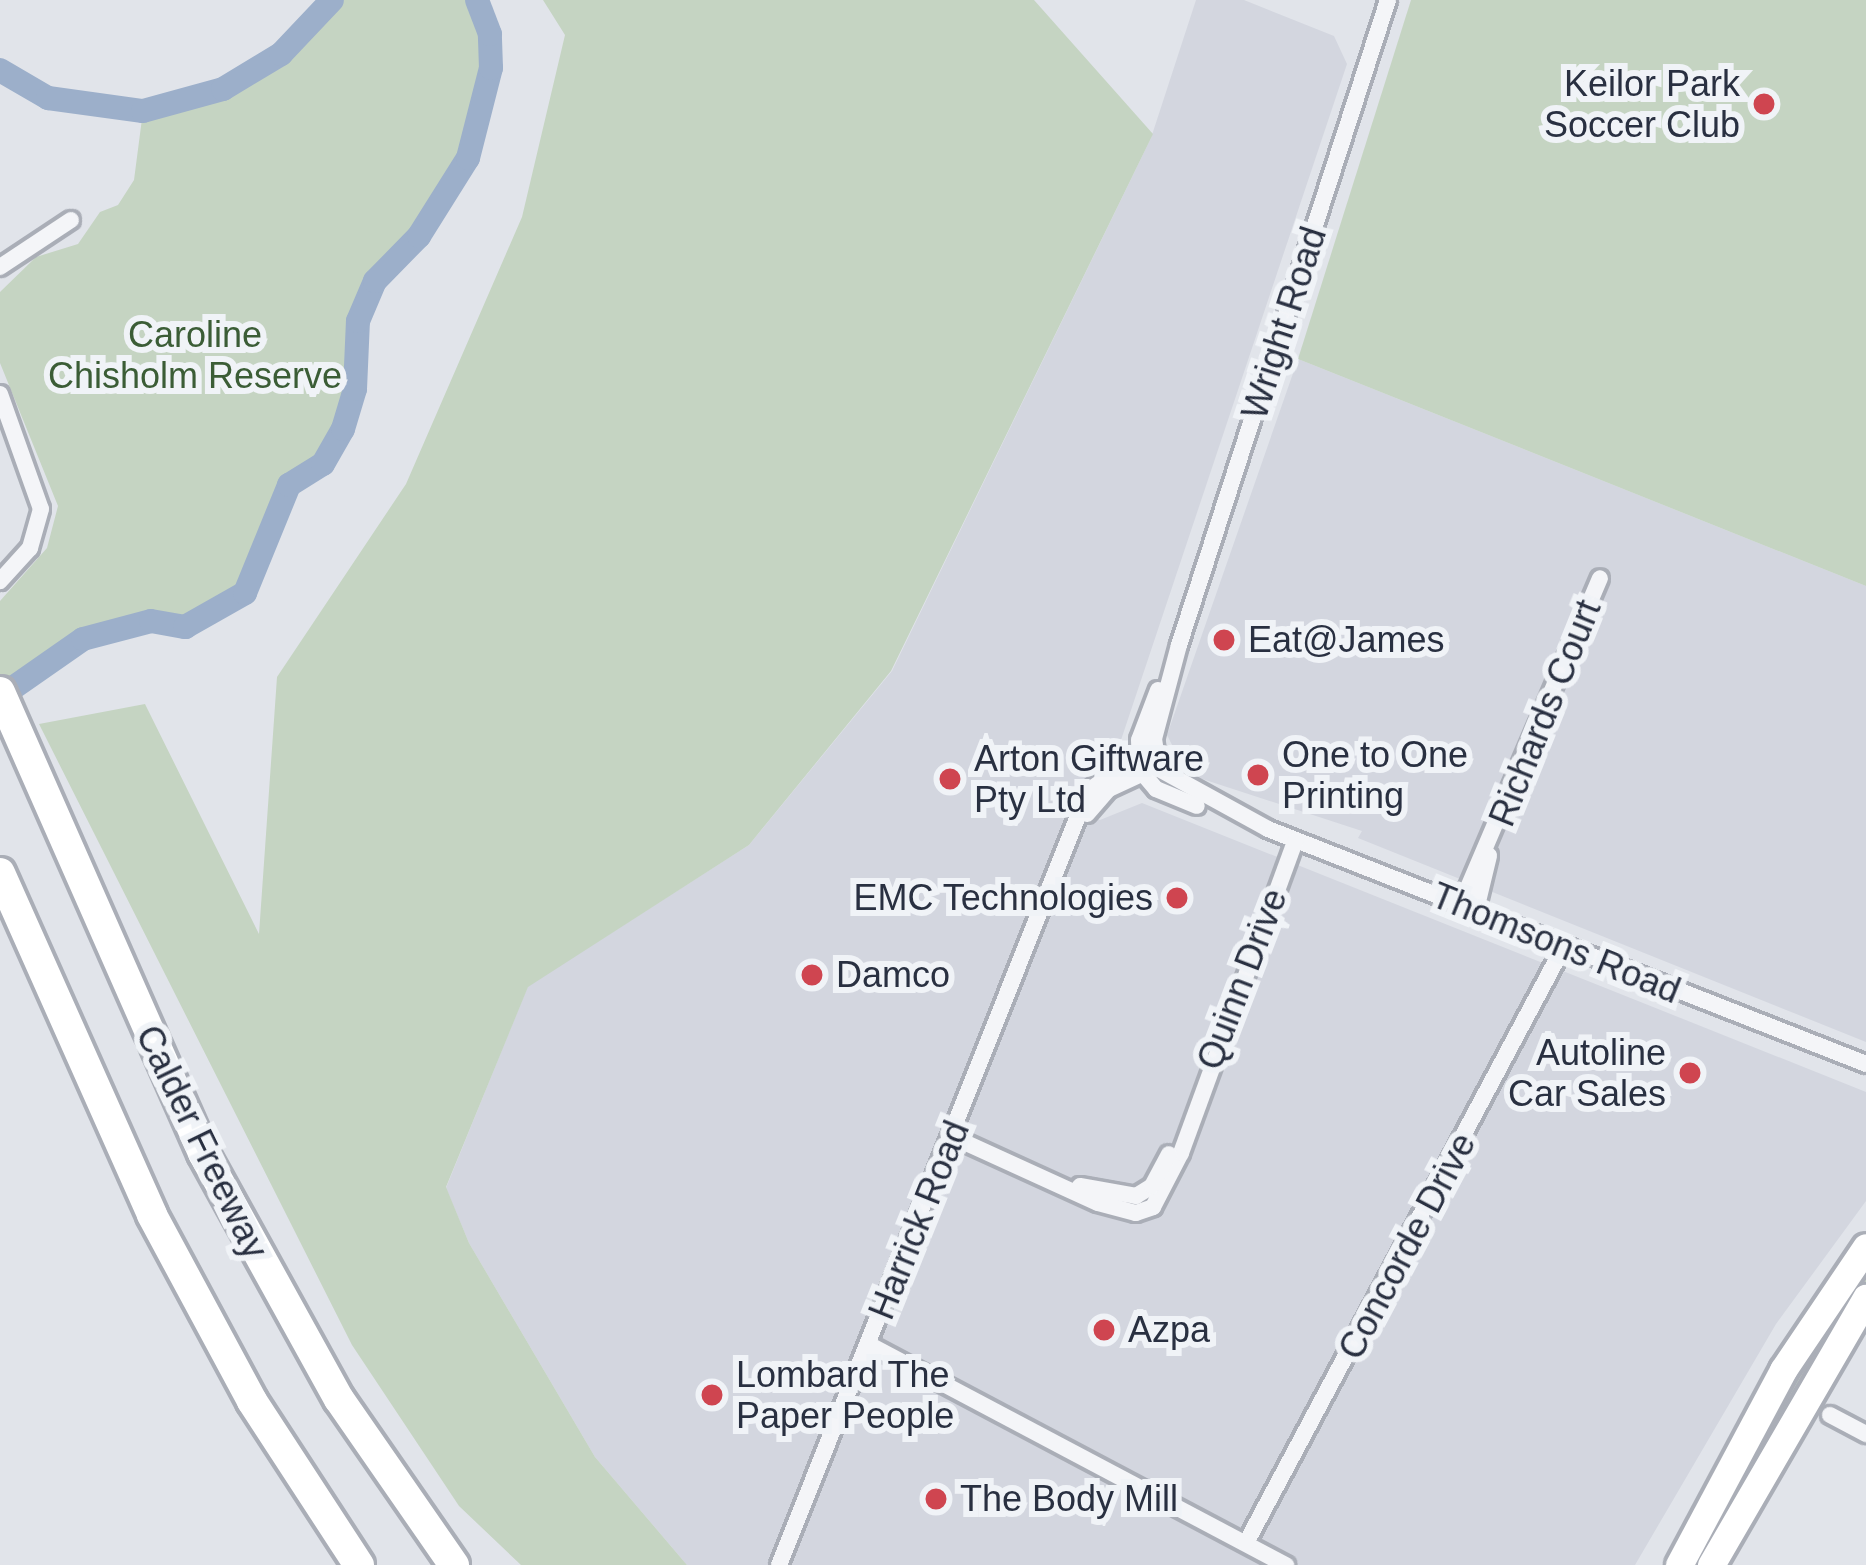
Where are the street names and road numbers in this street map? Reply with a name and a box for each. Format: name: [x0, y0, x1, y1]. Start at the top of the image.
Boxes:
street label: Wright Road: [1233, 221, 1335, 425]
street label: Richards Court: [1480, 594, 1610, 832]
street label: Thomsons Road: [1425, 874, 1687, 1012]
street label: Quinn Drive: [1188, 883, 1296, 1075]
street label: Calder Freeway: [127, 1018, 277, 1266]
street label: Harrick Road: [860, 1115, 978, 1325]
street label: Concorde Drive: [1329, 1125, 1485, 1367]

